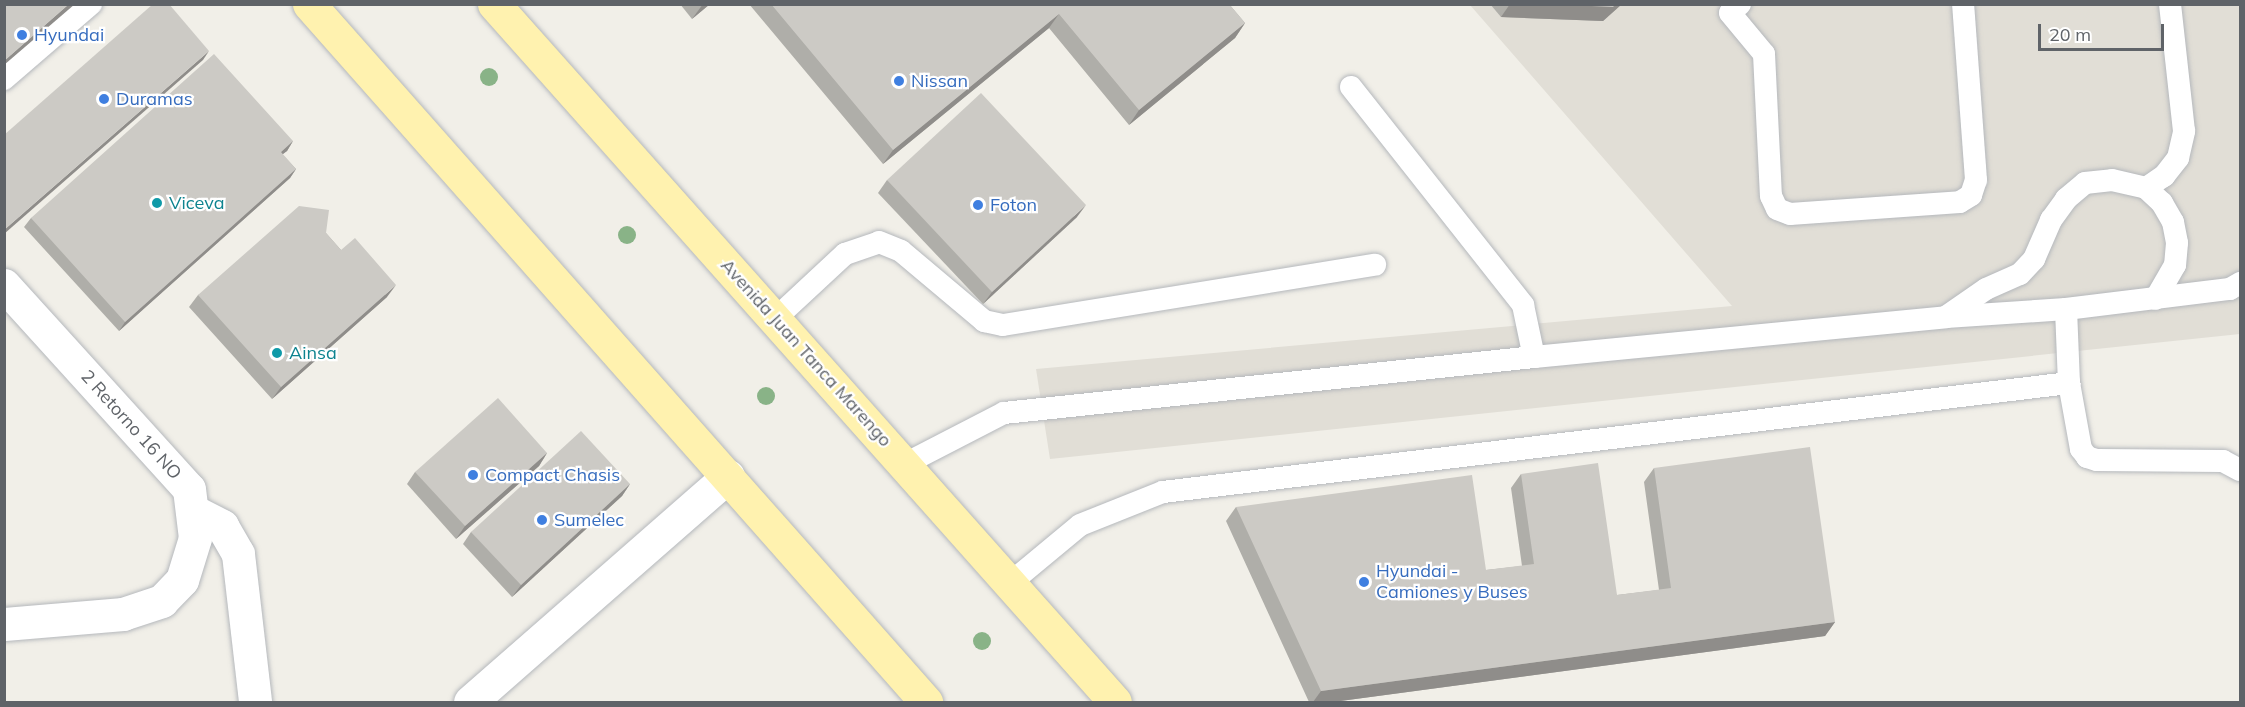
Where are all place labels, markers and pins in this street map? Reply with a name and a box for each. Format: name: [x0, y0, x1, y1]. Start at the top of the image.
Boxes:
place label: Hyundai: [34, 24, 104, 46]
marker: Hyundai: [15, 28, 29, 42]
place label: Nissan: [911, 70, 968, 92]
marker: Nissan: [892, 74, 906, 88]
place label: Duramas: [116, 88, 193, 110]
marker: Duramas: [97, 92, 111, 106]
place label: Viceva: [169, 192, 224, 214]
place label: Foton: [990, 194, 1037, 216]
marker: Viceva: [150, 196, 164, 210]
marker: Foton: [971, 198, 985, 212]
place label: Ainsa: [289, 342, 337, 364]
marker: Ainsa: [270, 346, 284, 360]
place label: Compact Chasis: [485, 464, 620, 486]
marker: Compact Chasis: [466, 468, 480, 482]
place label: Sumelec: [554, 509, 624, 531]
marker: Sumelec: [535, 513, 549, 527]
place label: Hyundai - Camiones y Buses: [1376, 561, 1528, 604]
marker: Hyundai - Camiones y Buses: [1357, 575, 1371, 589]

